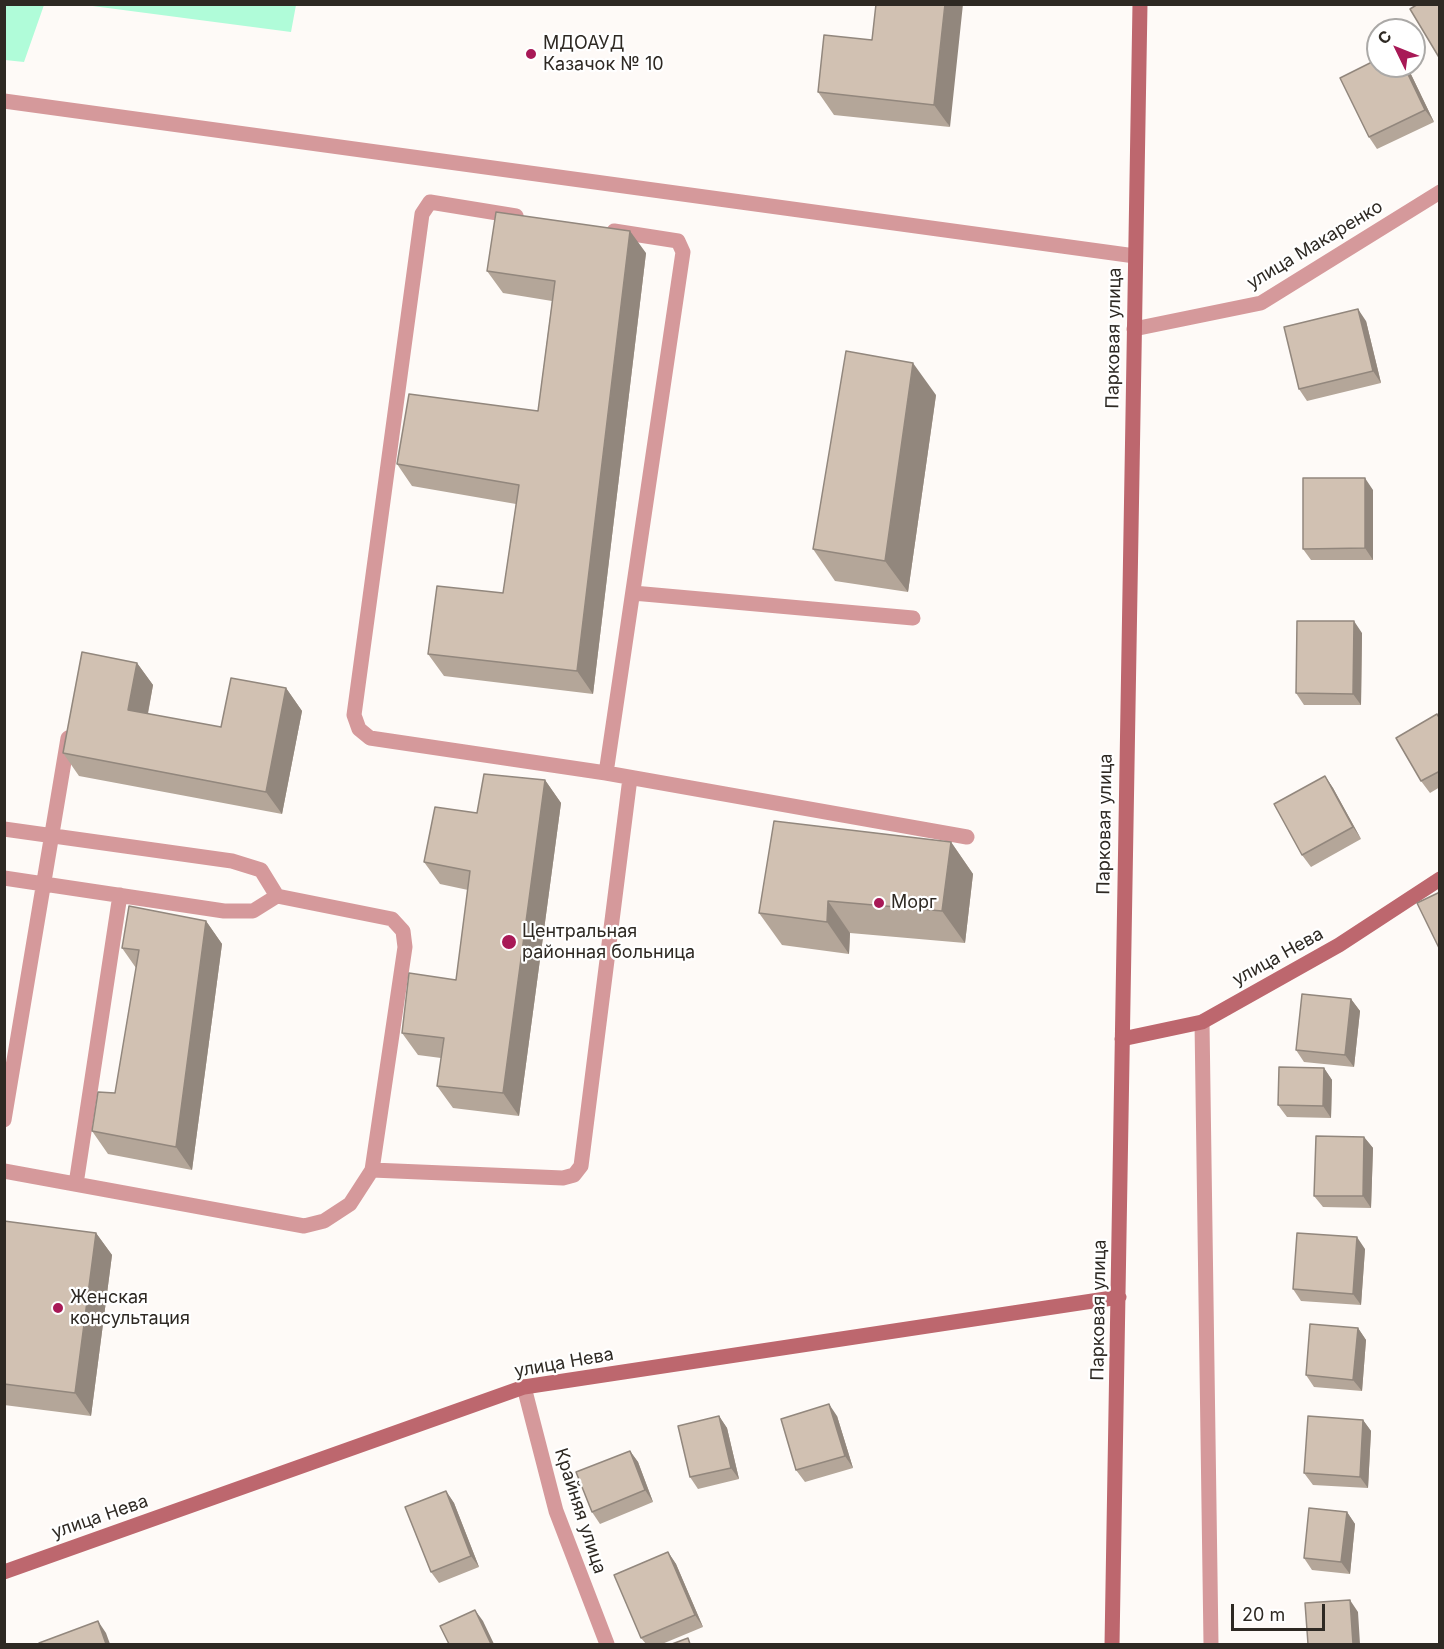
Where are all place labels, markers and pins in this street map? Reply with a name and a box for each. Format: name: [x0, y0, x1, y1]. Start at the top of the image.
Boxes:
place label: МДОАУД Казачок № 10: [543, 33, 664, 76]
marker: МДОАУД Казачок № 10: [524, 47, 538, 61]
place label: Морг: [891, 892, 937, 914]
marker: Морг: [872, 896, 886, 910]
place label: Центральная районная больница: [522, 921, 695, 964]
marker: Центральная районная больница: [500, 933, 518, 951]
place label: Женская консультация: [70, 1287, 190, 1330]
marker: Женская консультация: [51, 1301, 65, 1315]

